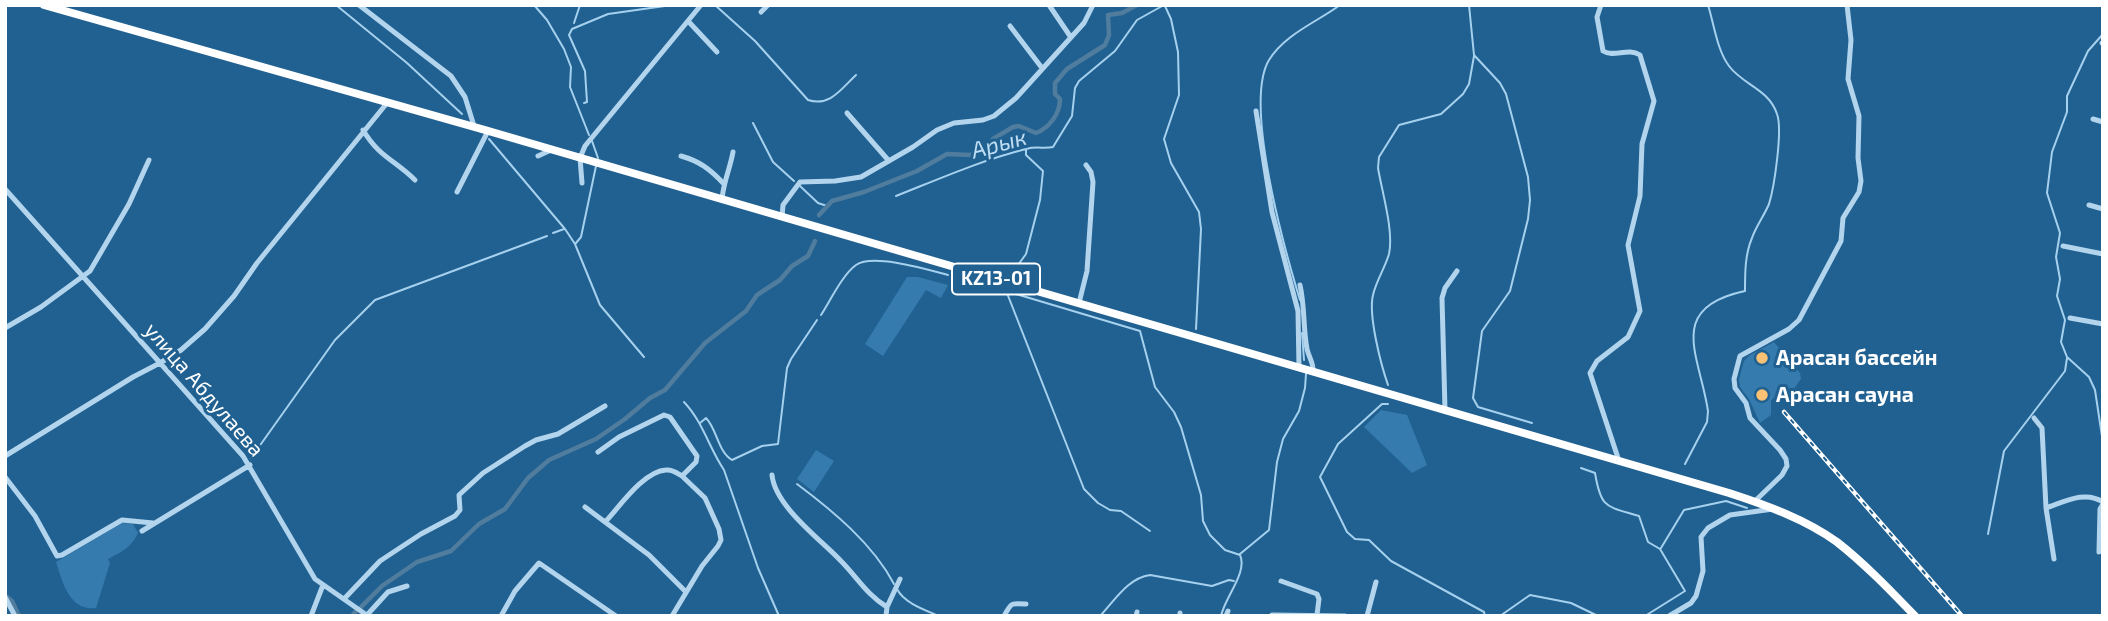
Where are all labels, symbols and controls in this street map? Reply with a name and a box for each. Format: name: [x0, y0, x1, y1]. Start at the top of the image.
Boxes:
water label: Арык: [968, 123, 1030, 165]
road number: KZ13-01: [952, 264, 1040, 294]
street label: улица Абдулаева: [139, 318, 269, 462]
place label: Арасан бассейн: [1776, 345, 1937, 371]
marker: Арасан бассейн: [1754, 350, 1770, 366]
place label: Арасан сауна: [1776, 382, 1914, 408]
marker: Арасан сауна: [1754, 387, 1770, 403]

